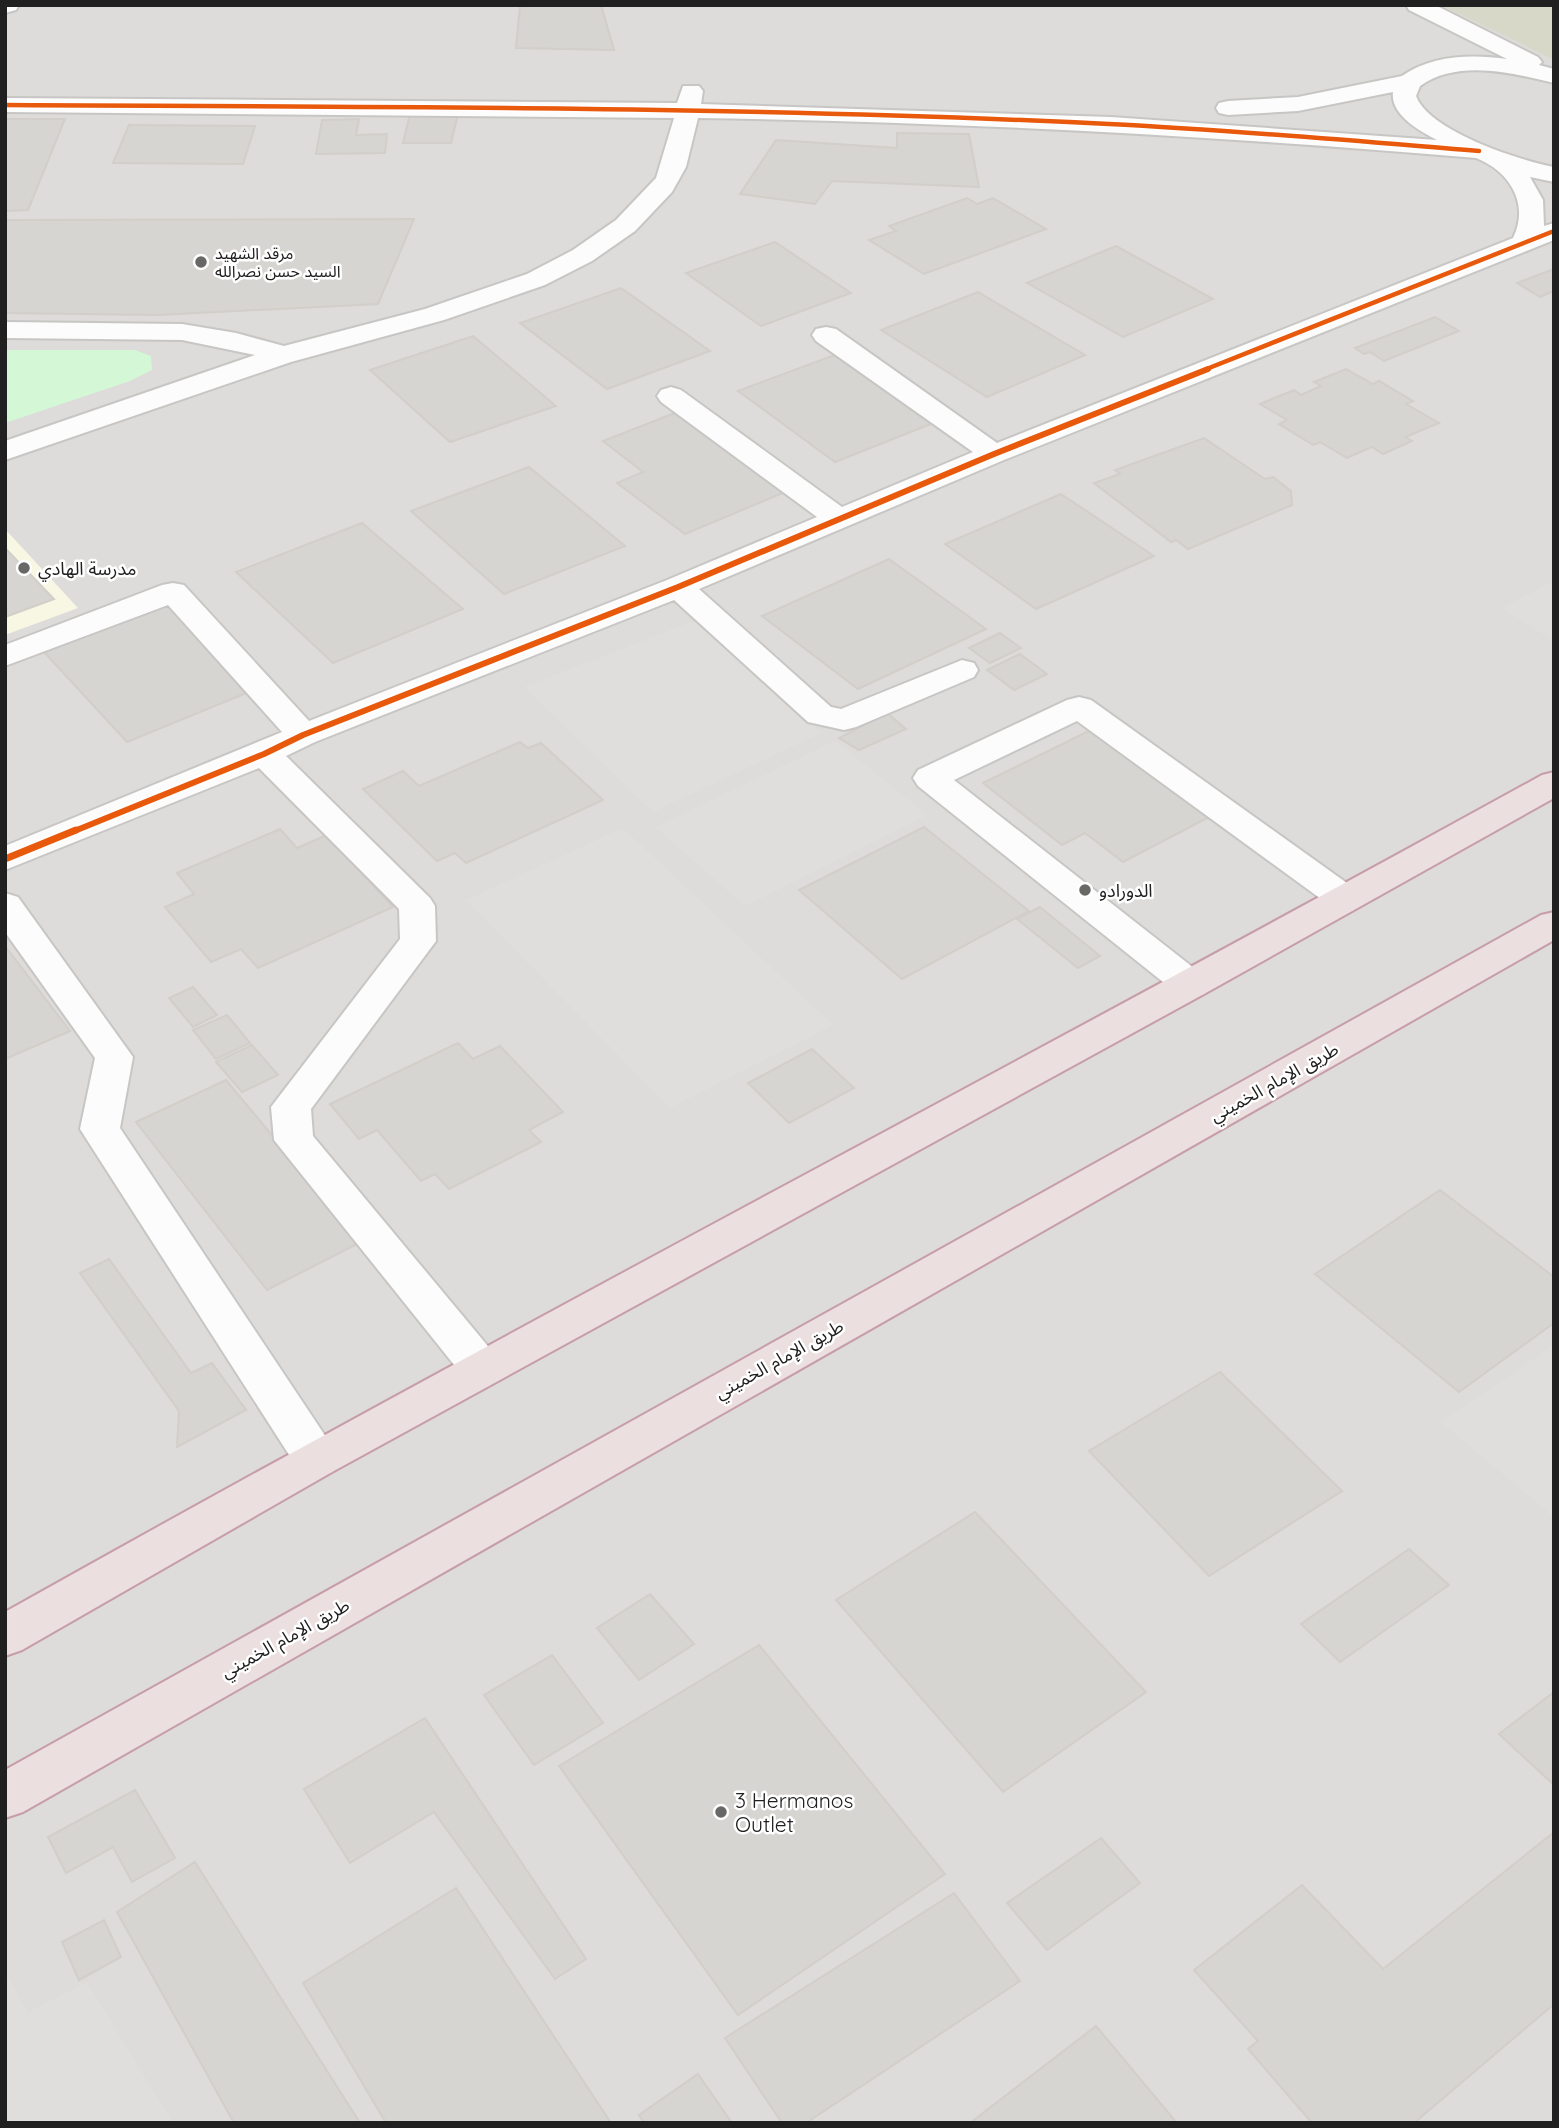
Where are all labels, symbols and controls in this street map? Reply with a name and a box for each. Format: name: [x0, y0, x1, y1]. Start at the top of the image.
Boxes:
place label: مرقد الشهيد السيد حسن نصرالله: [215, 243, 340, 281]
marker: مرقد الشهيد السيد حسن نصرالله: [193, 254, 209, 270]
place label: مدرسة الهادي: [38, 557, 136, 582]
marker: مدرسة الهادي: [16, 560, 32, 576]
place label: الدورادو: [1099, 879, 1153, 902]
marker: الدورادو: [1077, 882, 1093, 898]
street label: طريق الإمام الخميني: [1206, 1037, 1344, 1130]
street label: طريق الإمام الخميني: [711, 1314, 849, 1407]
street label: طريق الإمام الخميني: [217, 1593, 355, 1686]
place label: 3 Hermanos Outlet: [735, 1787, 853, 1837]
marker: 3 Hermanos Outlet: [713, 1804, 729, 1820]

